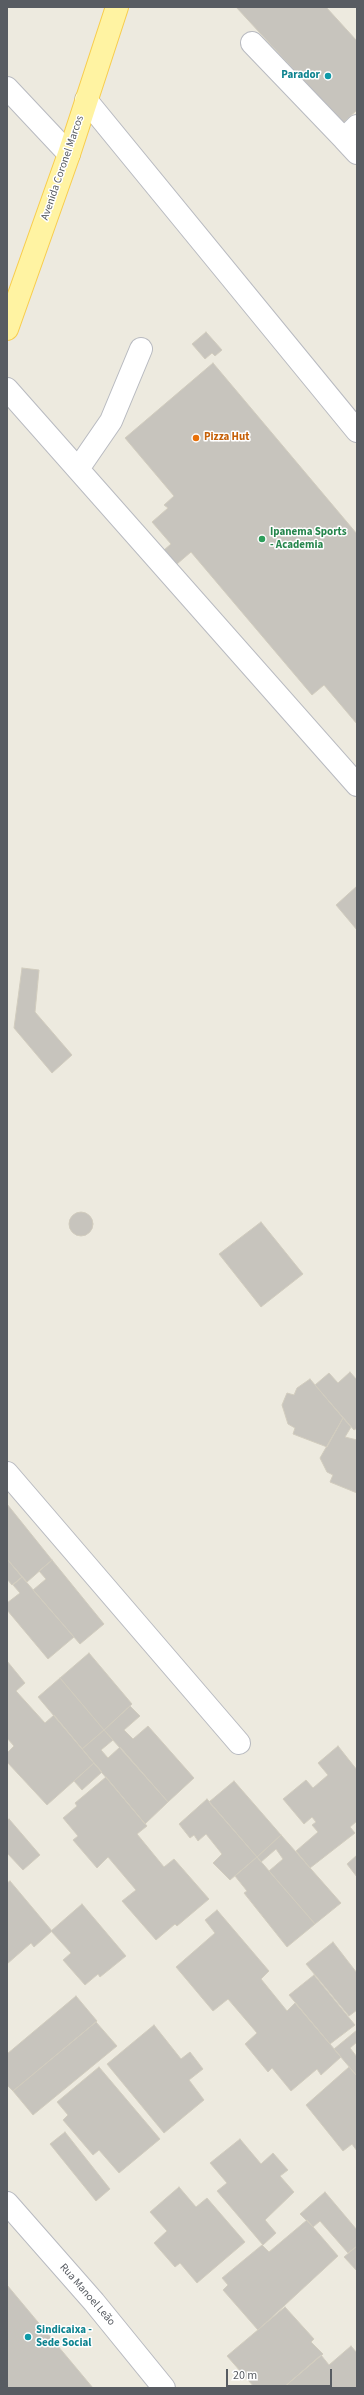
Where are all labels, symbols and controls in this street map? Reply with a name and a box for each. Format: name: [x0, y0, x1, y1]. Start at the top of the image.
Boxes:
place label: Parador: [281, 69, 320, 83]
marker: Parador: [323, 71, 333, 81]
street label: Avenida Coronel Marcos: [39, 114, 87, 222]
place label: Pizza Hut: [204, 431, 249, 445]
marker: Pizza Hut: [191, 433, 201, 443]
place label: Ipanema Sports - Academia: [270, 526, 347, 552]
marker: Ipanema Sports - Academia: [257, 534, 267, 544]
street label: Rua Manoel Leão: [56, 2261, 118, 2329]
place label: Sindicaixa - Sede Social: [36, 2324, 92, 2350]
marker: Sindicaixa - Sede Social: [23, 2332, 33, 2342]
scale bar: [228, 2361, 334, 2387]
text: 20 m: [233, 2367, 257, 2384]

